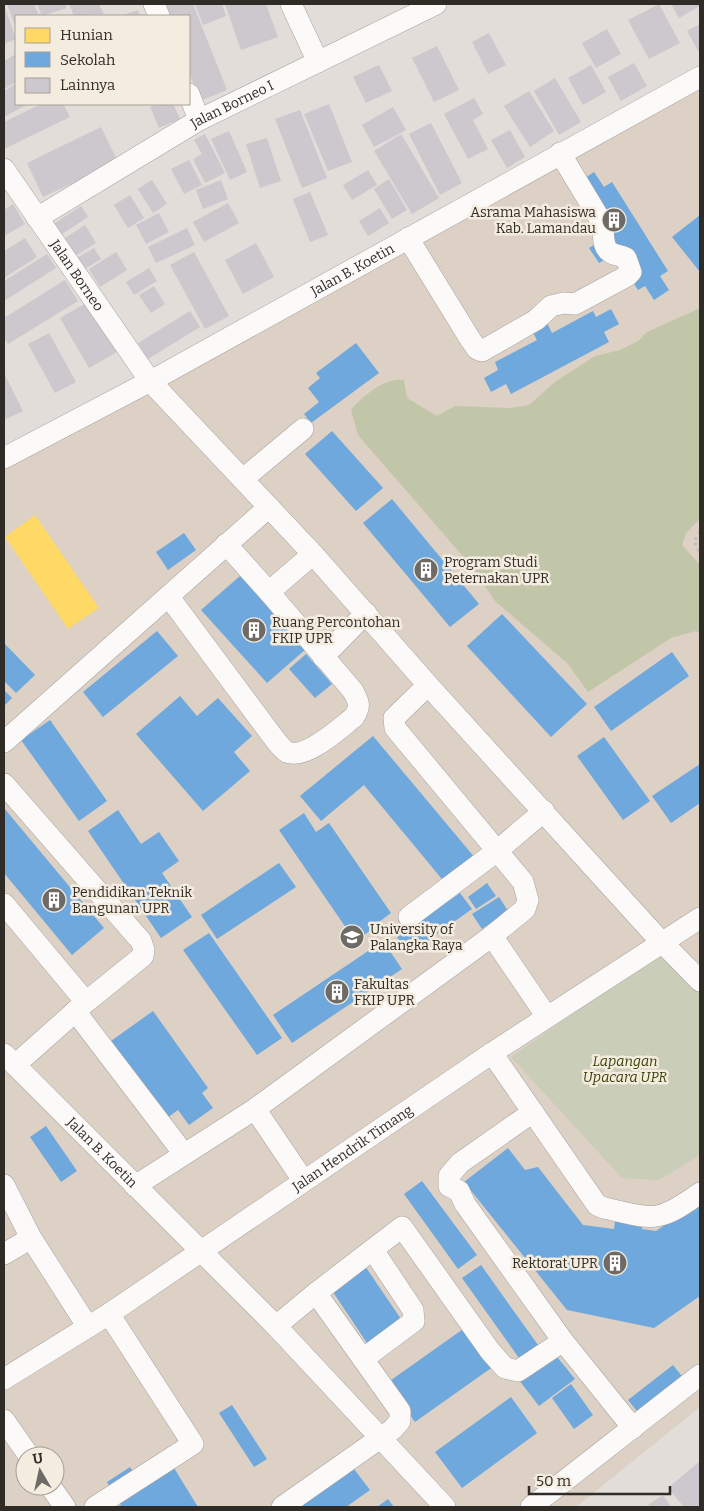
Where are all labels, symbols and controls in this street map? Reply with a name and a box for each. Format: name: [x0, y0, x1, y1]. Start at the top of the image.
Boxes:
legend: [15, 15, 190, 105]
text: Hunian: [60, 26, 113, 44]
text: Sekolah: [60, 51, 116, 69]
text: Lainnya: [60, 76, 115, 94]
street label: Jalan Borneo I: [187, 77, 277, 133]
place label: Asrama Mahasiswa Kab. Lamandau: [470, 204, 596, 237]
building icon: Asrama Mahasiswa Kab. Lamandau: [601, 207, 627, 233]
street label: Jalan Borneo: [46, 236, 107, 314]
street label: Jalan B. Koetin: [307, 240, 397, 300]
place label: Program Studi Peternakan UPR: [444, 554, 549, 587]
building icon: Program Studi Peternakan UPR: [413, 557, 439, 583]
place label: Ruang Percontohan FKIP UPR: [272, 614, 401, 647]
building icon: Ruang Percontohan FKIP UPR: [241, 617, 267, 643]
place label: Pendidikan Teknik Bangunan UPR: [72, 884, 192, 917]
building icon: Pendidikan Teknik Bangunan UPR: [41, 887, 67, 913]
place label: University of Palangka Raya: [370, 921, 463, 954]
school or university icon: University of Palangka Raya: [339, 924, 365, 950]
place label: Fakultas FKIP UPR: [354, 976, 415, 1009]
building icon: Fakultas FKIP UPR: [324, 979, 350, 1005]
park label: Lapangan Upacara UPR: [583, 1053, 667, 1086]
street label: Jalan Hendrik Timang: [288, 1102, 416, 1196]
street label: Jalan B. Koetin: [62, 1113, 141, 1191]
building icon: Rektorat UPR: [602, 1250, 628, 1276]
place label: Rektorat UPR: [512, 1255, 598, 1272]
north arrow: [15, 1446, 65, 1496]
text: U: [32, 1449, 45, 1468]
scale bar: [529, 1464, 670, 1496]
text: 50 m: [536, 1472, 572, 1490]

